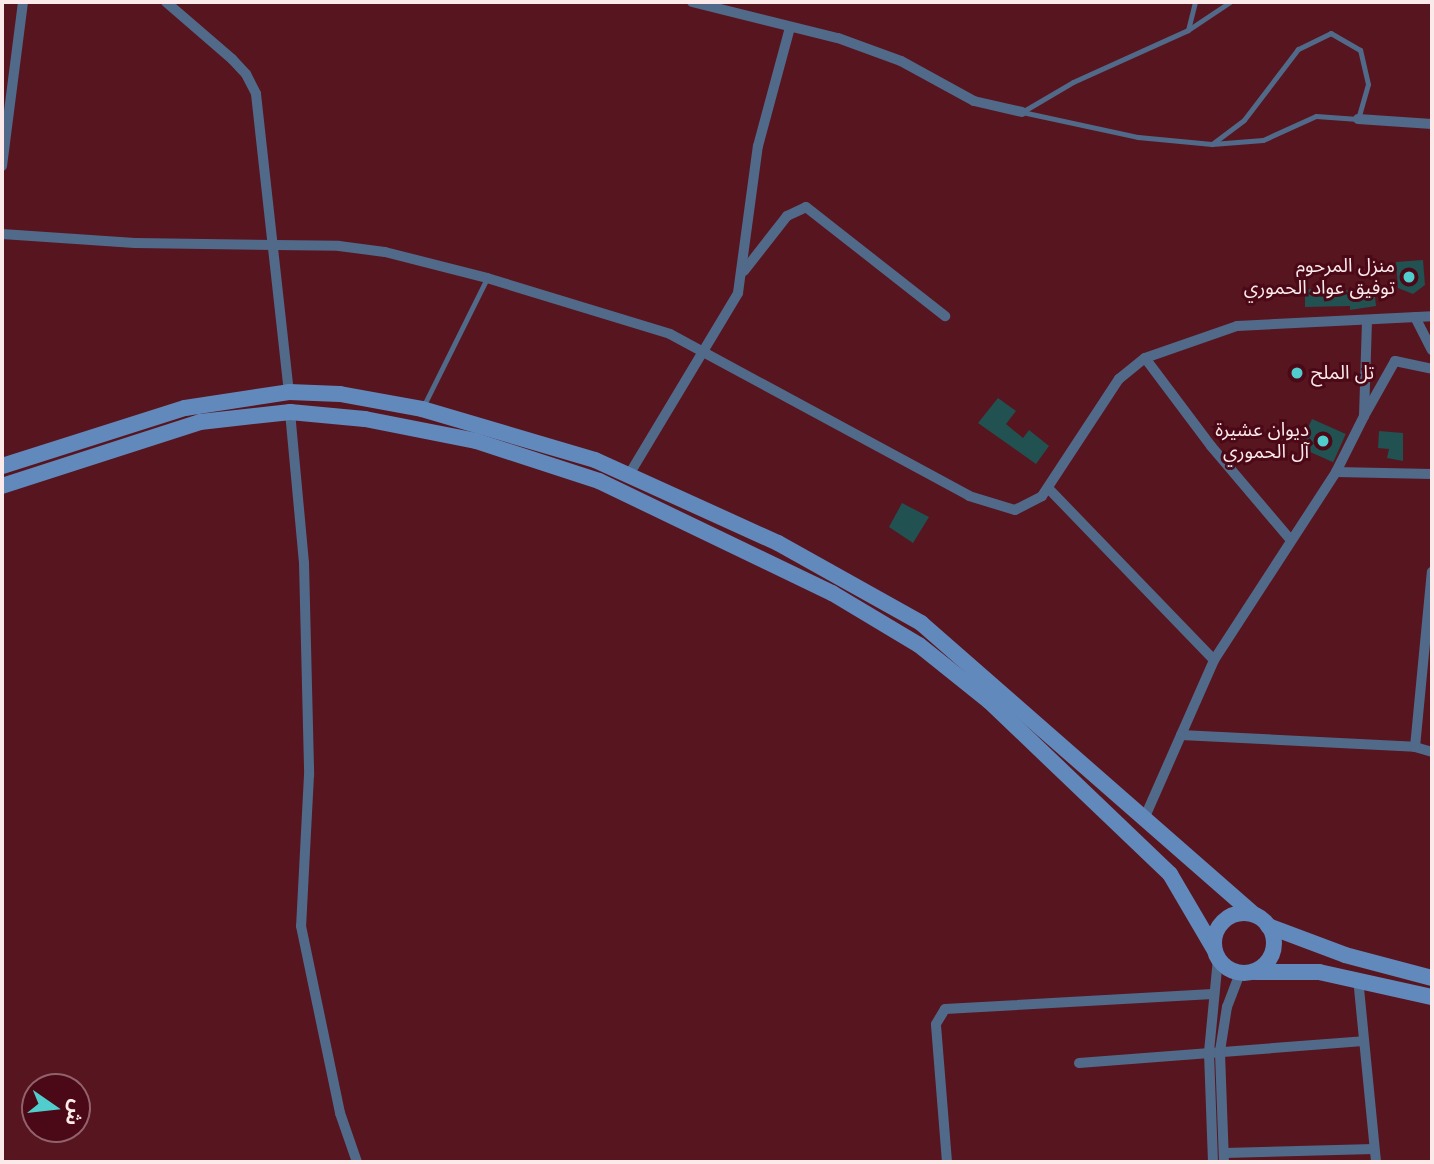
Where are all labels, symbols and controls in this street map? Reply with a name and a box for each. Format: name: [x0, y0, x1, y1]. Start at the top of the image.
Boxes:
place label: منزل المرحوم توفيق عواد الحموري: [1244, 255, 1395, 299]
marker: منزل المرحوم توفيق عواد الحموري: [1401, 269, 1417, 285]
place label: تل الملح: [1311, 362, 1374, 384]
marker: تل الملح: [1289, 365, 1305, 381]
place label: ديوان عشيرة آل الحموري: [1215, 419, 1309, 463]
marker: ديوان عشيرة آل الحموري: [1315, 433, 1331, 449]
north arrow: [21, 1073, 91, 1143]
text: ش: [62, 1098, 88, 1128]

